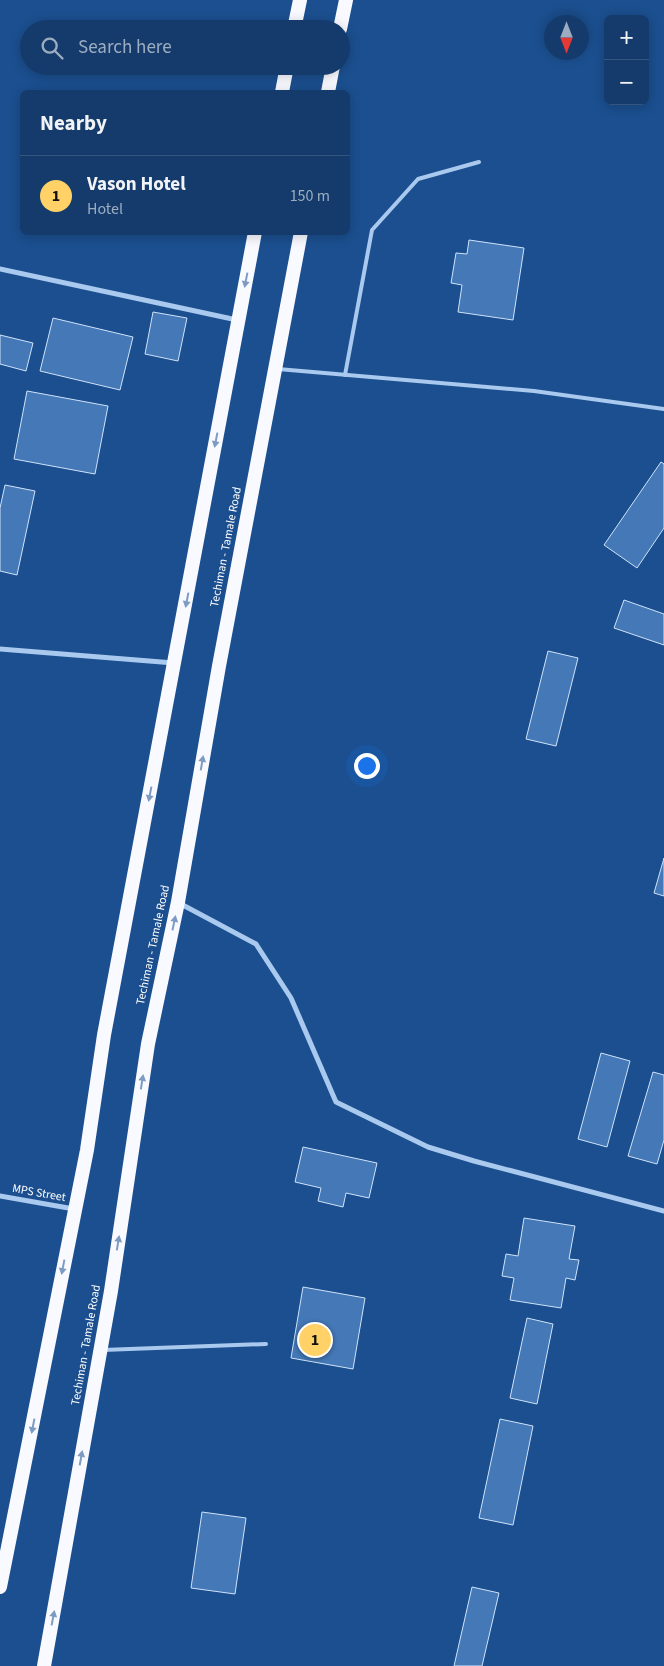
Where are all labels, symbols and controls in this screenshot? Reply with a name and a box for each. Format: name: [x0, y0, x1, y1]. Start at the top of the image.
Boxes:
north arrow: [544, 15, 589, 60]
map controls: [604, 15, 649, 105]
button: +: [604, 15, 649, 60]
search box: [20, 20, 350, 75]
icon: search: [38, 34, 66, 62]
text: Search here: [78, 34, 172, 61]
button: −: [604, 60, 649, 105]
text: Nearby: [40, 108, 107, 138]
text: Vason Hotel: [87, 171, 186, 198]
text: 1: [52, 185, 60, 207]
text: 150 m: [290, 185, 330, 207]
text: Hotel: [87, 198, 123, 220]
one-way arrow: [242, 273, 250, 289]
one-way arrow: [212, 433, 220, 449]
street label: Techiman - Tamale Road: [206, 485, 246, 609]
one-way arrow: [182, 592, 190, 608]
your location: [354, 753, 380, 779]
one-way arrow: [199, 754, 207, 770]
one-way arrow: [146, 786, 154, 802]
street label: Techiman - Tamale Road: [132, 883, 174, 1007]
one-way arrow: [170, 914, 178, 930]
one-way arrow: [139, 1074, 147, 1090]
street label: MPS Street: [11, 1180, 67, 1206]
one-way arrow: [115, 1234, 123, 1250]
one-way arrow: [59, 1259, 67, 1275]
street label: Techiman - Tamale Road: [67, 1283, 105, 1407]
pin: 1: [299, 1321, 331, 1359]
one-way arrow: [28, 1419, 36, 1435]
one-way arrow: [78, 1450, 86, 1466]
one-way arrow: [49, 1611, 57, 1626]

